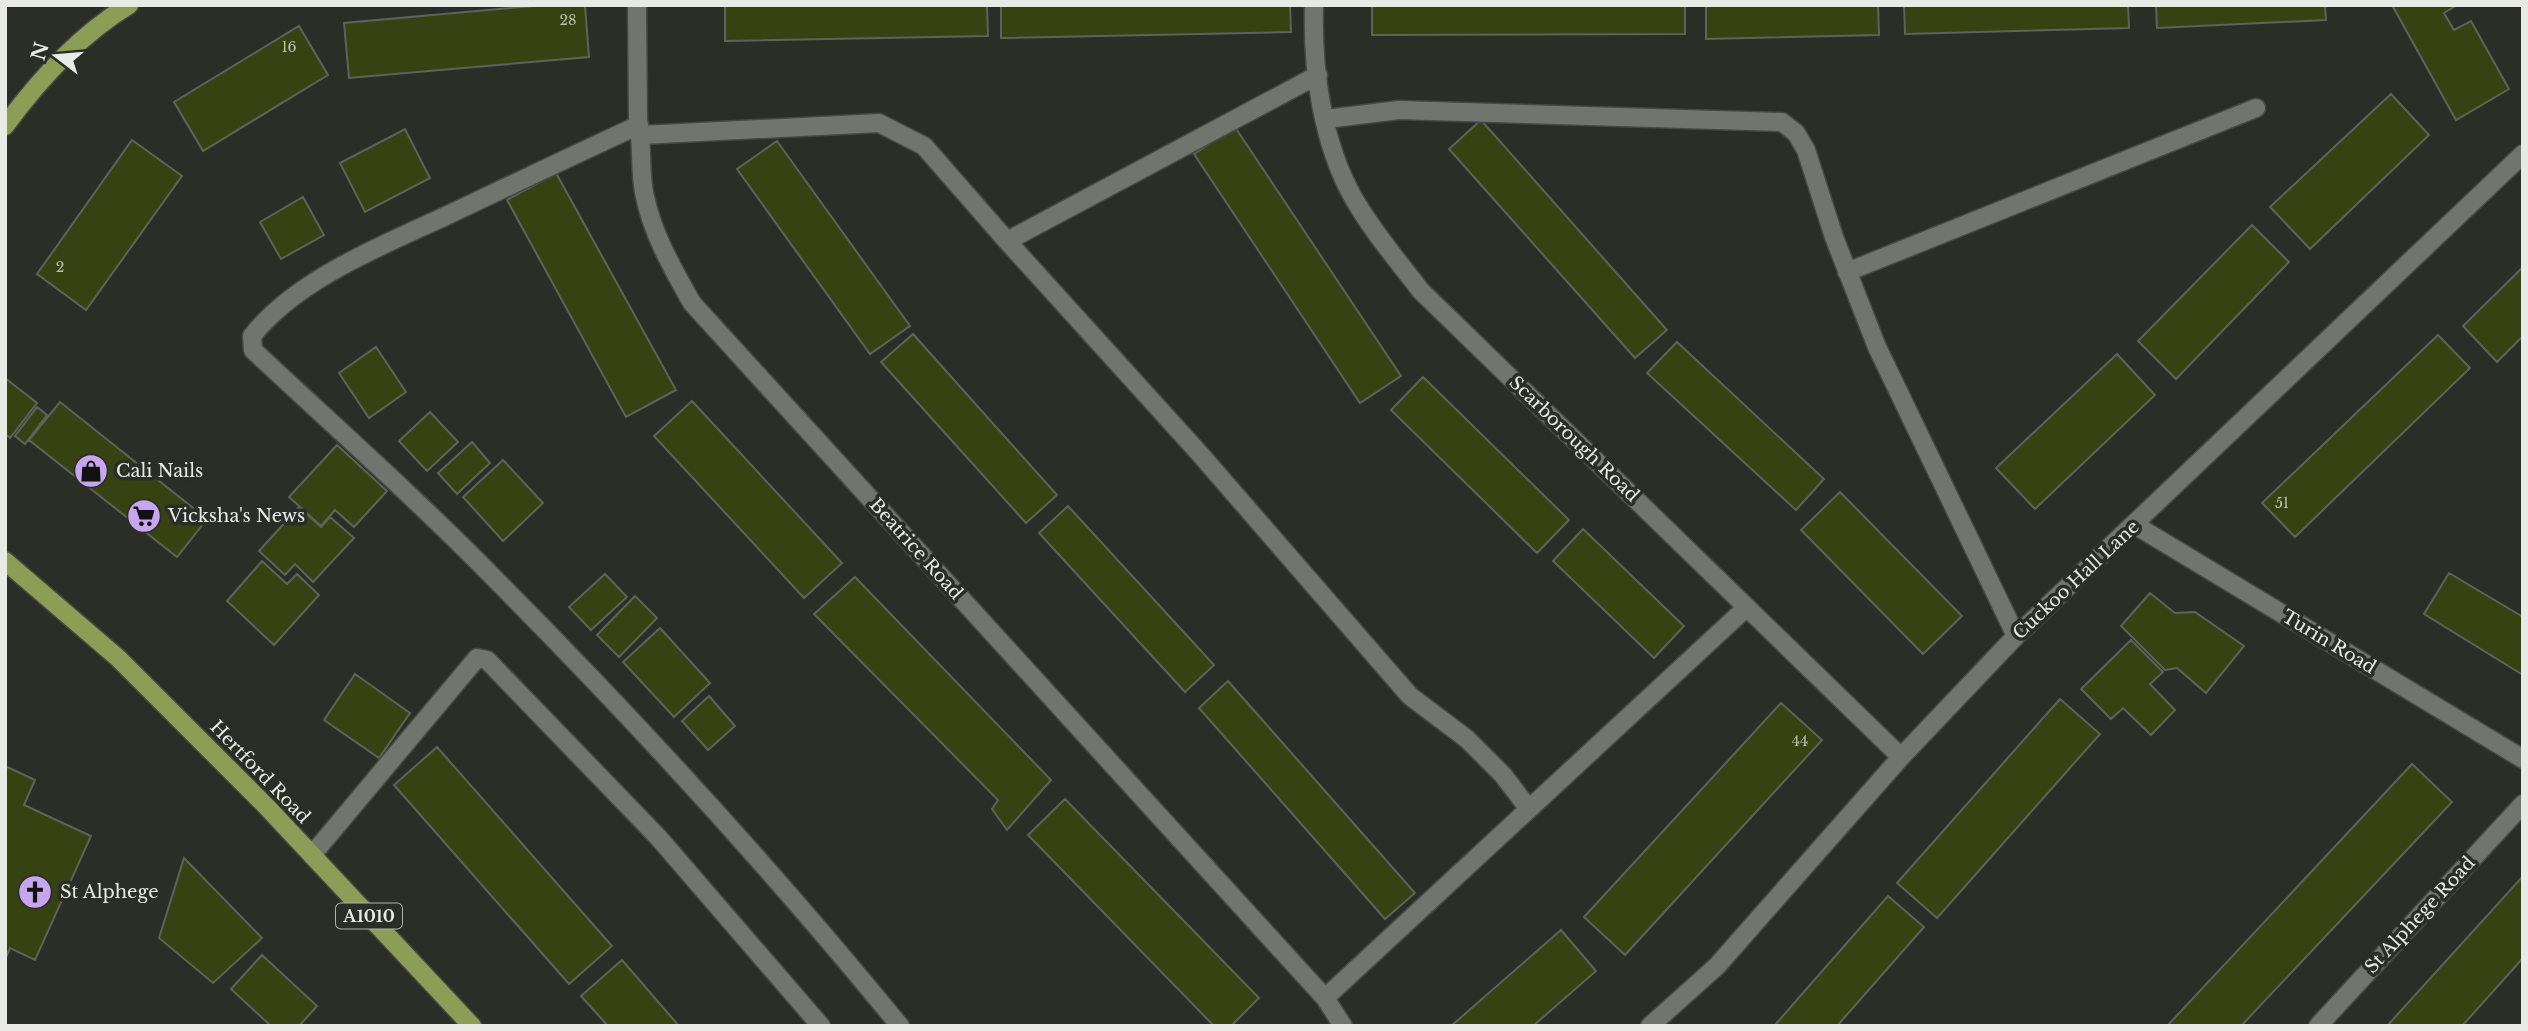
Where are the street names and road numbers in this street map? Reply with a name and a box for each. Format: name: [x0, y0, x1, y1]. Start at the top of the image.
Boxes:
street label: Scarborough Road: [1505, 371, 1643, 507]
street label: Beatrice Road: [865, 494, 967, 604]
street label: Cuckoo Hall Lane: [2008, 516, 2144, 644]
street label: Turin Road: [2278, 605, 2380, 679]
street label: Hertford Road: [205, 716, 315, 828]
street label: St Alphege Road: [2360, 852, 2480, 978]
road number: A1010: [336, 904, 402, 928]

